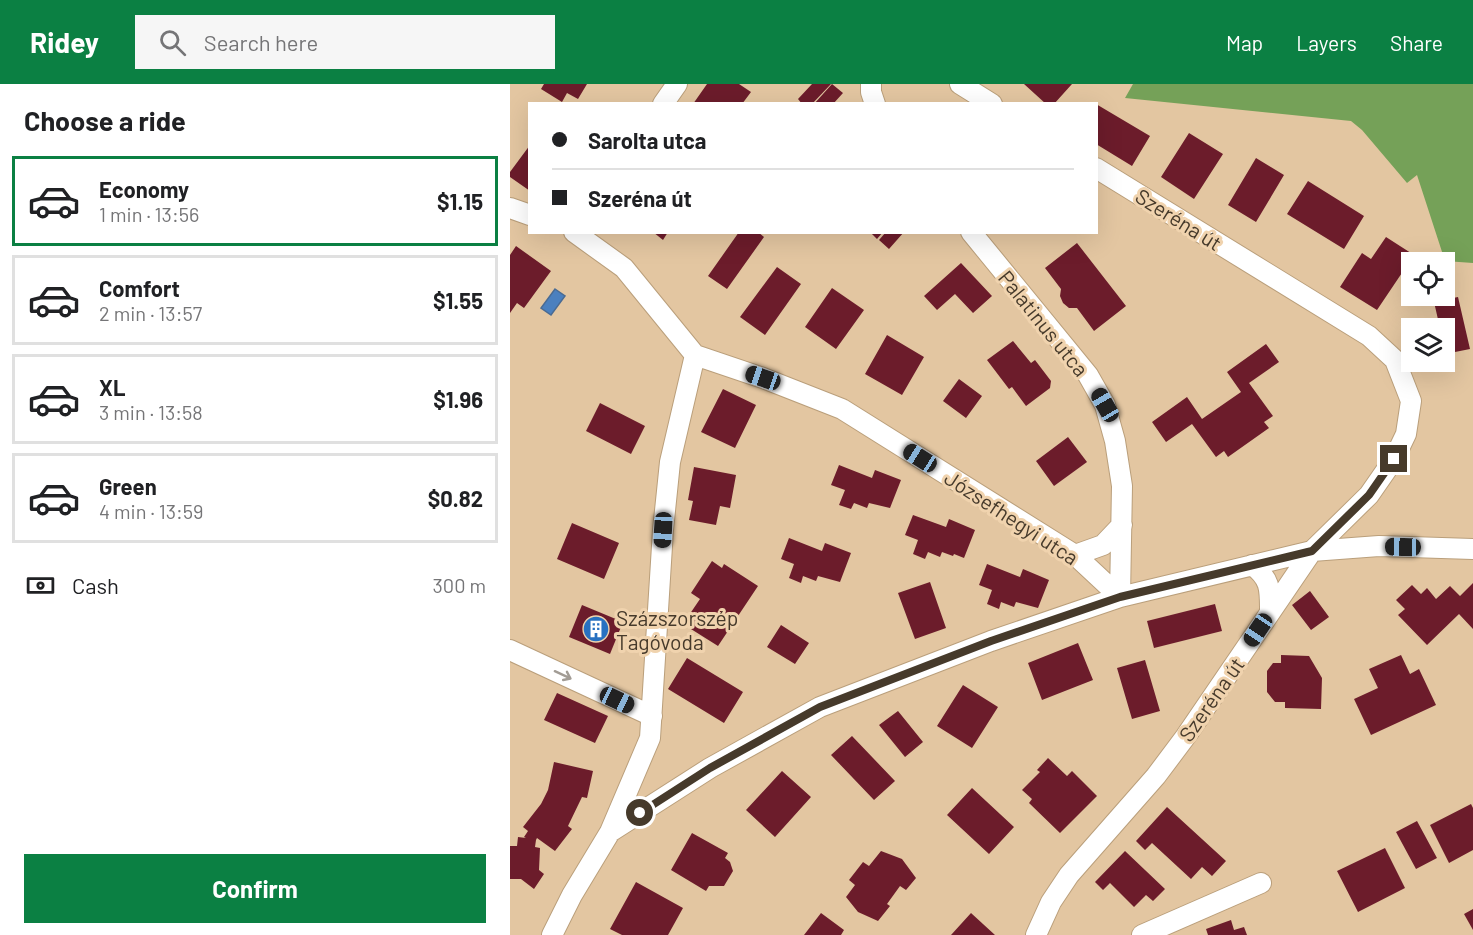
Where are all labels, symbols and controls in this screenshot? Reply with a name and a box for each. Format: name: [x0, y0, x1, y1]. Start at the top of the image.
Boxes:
search box: [135, 15, 555, 69]
text: Ridey: [30, 25, 99, 59]
icon: search: [156, 26, 189, 59]
text: Search here: [204, 29, 318, 55]
text: Map: [1226, 30, 1263, 55]
text: Layers: [1296, 30, 1357, 55]
text: Share: [1390, 30, 1443, 55]
text: Choose a ride: [24, 104, 186, 136]
text: Sarolta utca: [588, 127, 706, 153]
icon: car: [27, 174, 81, 228]
text: Economy: [99, 176, 189, 202]
street label: Szeréna út: [1131, 183, 1227, 255]
text: Szeréna út: [588, 185, 692, 211]
text: $1.15: [437, 188, 483, 214]
text: 1 min · 13:56: [99, 202, 199, 226]
map controls: [1401, 252, 1455, 372]
button: locate: [1401, 252, 1455, 306]
street label: Palatinus utca: [994, 265, 1094, 381]
icon: car: [27, 273, 81, 327]
text: Comfort: [99, 275, 180, 301]
text: $1.55: [433, 287, 483, 313]
text: 2 min · 13:57: [99, 301, 202, 325]
button: layers: [1401, 318, 1455, 372]
car: [743, 364, 783, 392]
icon: car: [27, 372, 81, 426]
text: XL: [99, 374, 125, 400]
car: [1088, 385, 1122, 425]
text: $1.96: [433, 386, 483, 412]
text: 3 min · 13:58: [99, 400, 203, 424]
car: [900, 441, 940, 475]
route end: [1380, 445, 1407, 472]
street label: Józsefhegyi utca: [940, 464, 1084, 570]
icon: car: [27, 471, 81, 525]
text: Green: [99, 473, 157, 499]
text: $0.82: [428, 485, 483, 511]
text: 4 min · 13:59: [99, 499, 203, 523]
car: [653, 512, 673, 548]
car: [1385, 538, 1421, 556]
icon: cash: [24, 569, 57, 602]
text: Cash: [72, 572, 119, 598]
text: 300 m: [433, 573, 486, 597]
place label: Százszorszép Tagóvoda: [616, 605, 738, 654]
car: [1240, 610, 1276, 650]
building icon: Százszorszép Tagóvoda: [581, 614, 611, 644]
street label: Szeréna út: [1173, 652, 1249, 746]
one-way arrow: [554, 670, 572, 681]
car: [597, 684, 637, 716]
route start: [626, 799, 653, 826]
button: Confirm: [24, 854, 486, 923]

